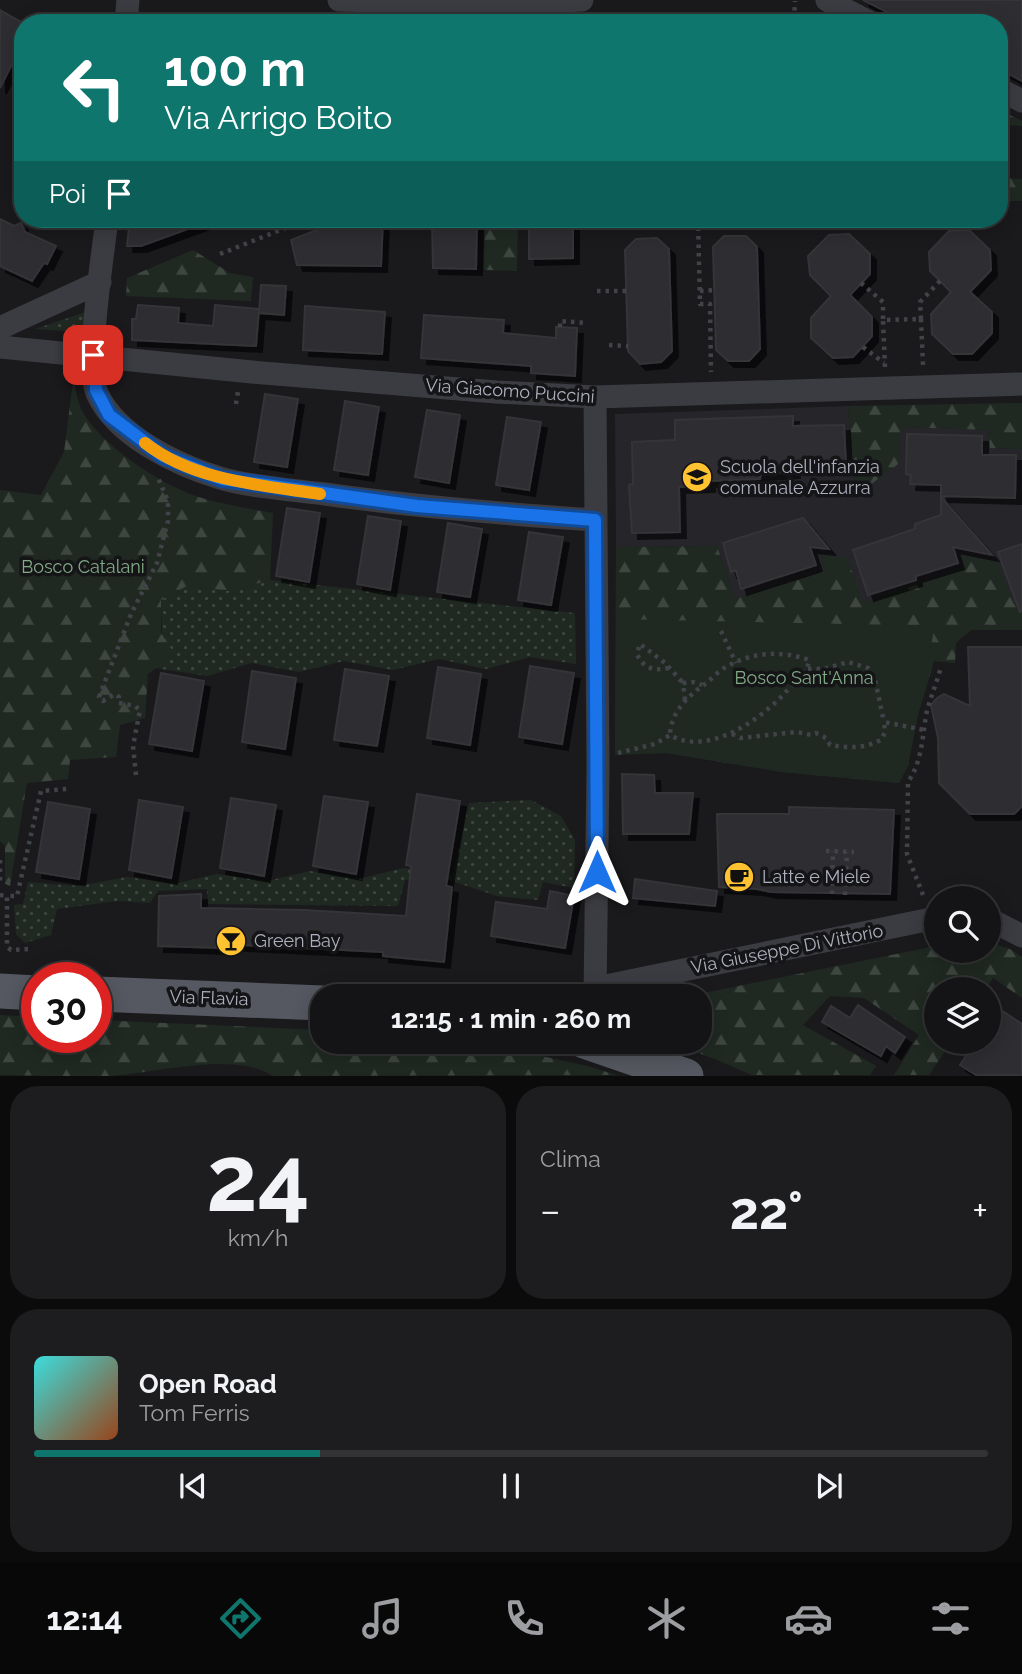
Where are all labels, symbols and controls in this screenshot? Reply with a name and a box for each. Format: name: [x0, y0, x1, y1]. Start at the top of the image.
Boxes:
text: 100 m: [164, 40, 306, 97]
icon: left: [49, 42, 140, 133]
text: Via Arrigo Boito: [164, 99, 392, 136]
icon: arrive: [100, 175, 138, 213]
text: Poi: [49, 179, 86, 209]
pin: [63, 325, 123, 385]
icon: arrive: [74, 336, 112, 374]
street label: Via Giacomo Puccini: [425, 374, 595, 407]
place label: Scuola dell'infanzia comunale Azzurra: [720, 456, 880, 498]
school or university icon: Scuola dell'infanzia comunale Azzurra: [680, 460, 714, 494]
park label: Bosco Catalani: [21, 556, 145, 577]
park label: Bosco Sant'Anna: [735, 667, 874, 688]
position arrow: [560, 835, 634, 909]
cafe icon: Latte e Miele: [722, 860, 756, 894]
place label: Latte e Miele: [762, 866, 871, 887]
map controls: [924, 886, 1001, 1054]
button: search: [924, 886, 1001, 963]
street label: Via Giuseppe Di Vittorio: [689, 920, 885, 977]
bar icon: Green Bay: [214, 924, 248, 958]
place label: Green Bay: [254, 930, 341, 951]
speed limit sign: 30: [21, 962, 112, 1053]
button: layers: [924, 977, 1001, 1054]
street label: Via Flavia: [169, 986, 249, 1009]
text: 12:15 · 1 min · 260 m: [391, 1004, 631, 1034]
text: 24: [206, 1125, 310, 1232]
text: Clima: [540, 1145, 601, 1172]
text: 22°: [730, 1180, 803, 1241]
text: −: [540, 1188, 560, 1233]
text: +: [972, 1188, 988, 1233]
text: km/h: [228, 1224, 288, 1251]
text: Open Road: [139, 1369, 277, 1399]
text: Tom Ferris: [139, 1399, 250, 1426]
icon: previous: [174, 1467, 212, 1505]
icon: pause: [492, 1467, 530, 1505]
icon: next: [810, 1467, 848, 1505]
icon: directions: [216, 1594, 265, 1643]
icon: music: [358, 1594, 407, 1643]
icon: phone: [500, 1594, 549, 1643]
icon: climate: [642, 1594, 691, 1643]
icon: car: [784, 1594, 833, 1643]
icon: filters: [926, 1594, 975, 1643]
text: 12:14: [47, 1600, 122, 1637]

